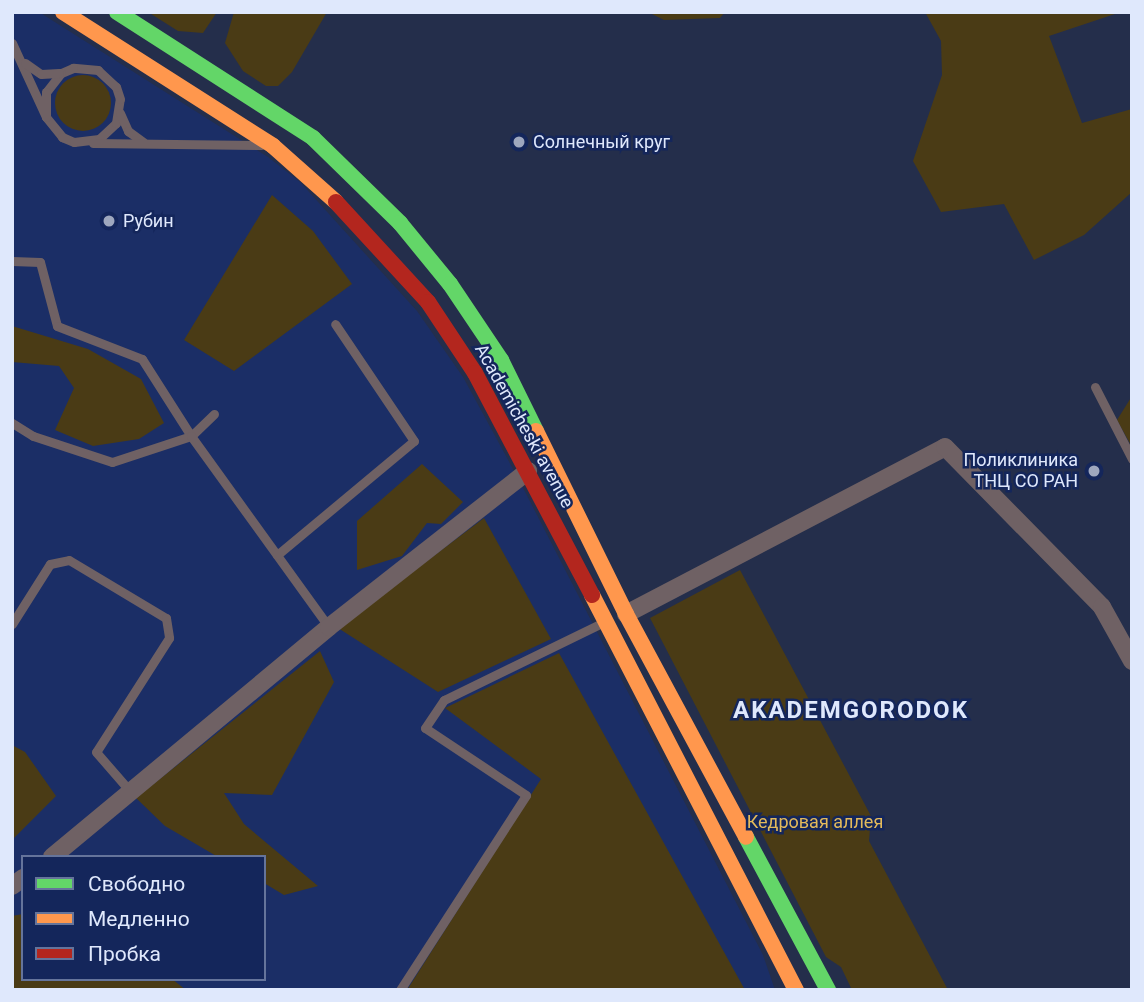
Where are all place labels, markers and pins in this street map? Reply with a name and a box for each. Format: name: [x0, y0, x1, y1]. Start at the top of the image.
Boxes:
place label: Солнечный круг: [533, 131, 670, 153]
marker: Солнечный круг: [511, 134, 527, 150]
place label: Рубин: [123, 210, 174, 232]
marker: Рубин: [101, 213, 117, 229]
place label: Поликлиника ТНЦ СО РАН: [963, 450, 1078, 492]
marker: Поликлиника ТНЦ СО РАН: [1084, 461, 1104, 481]

